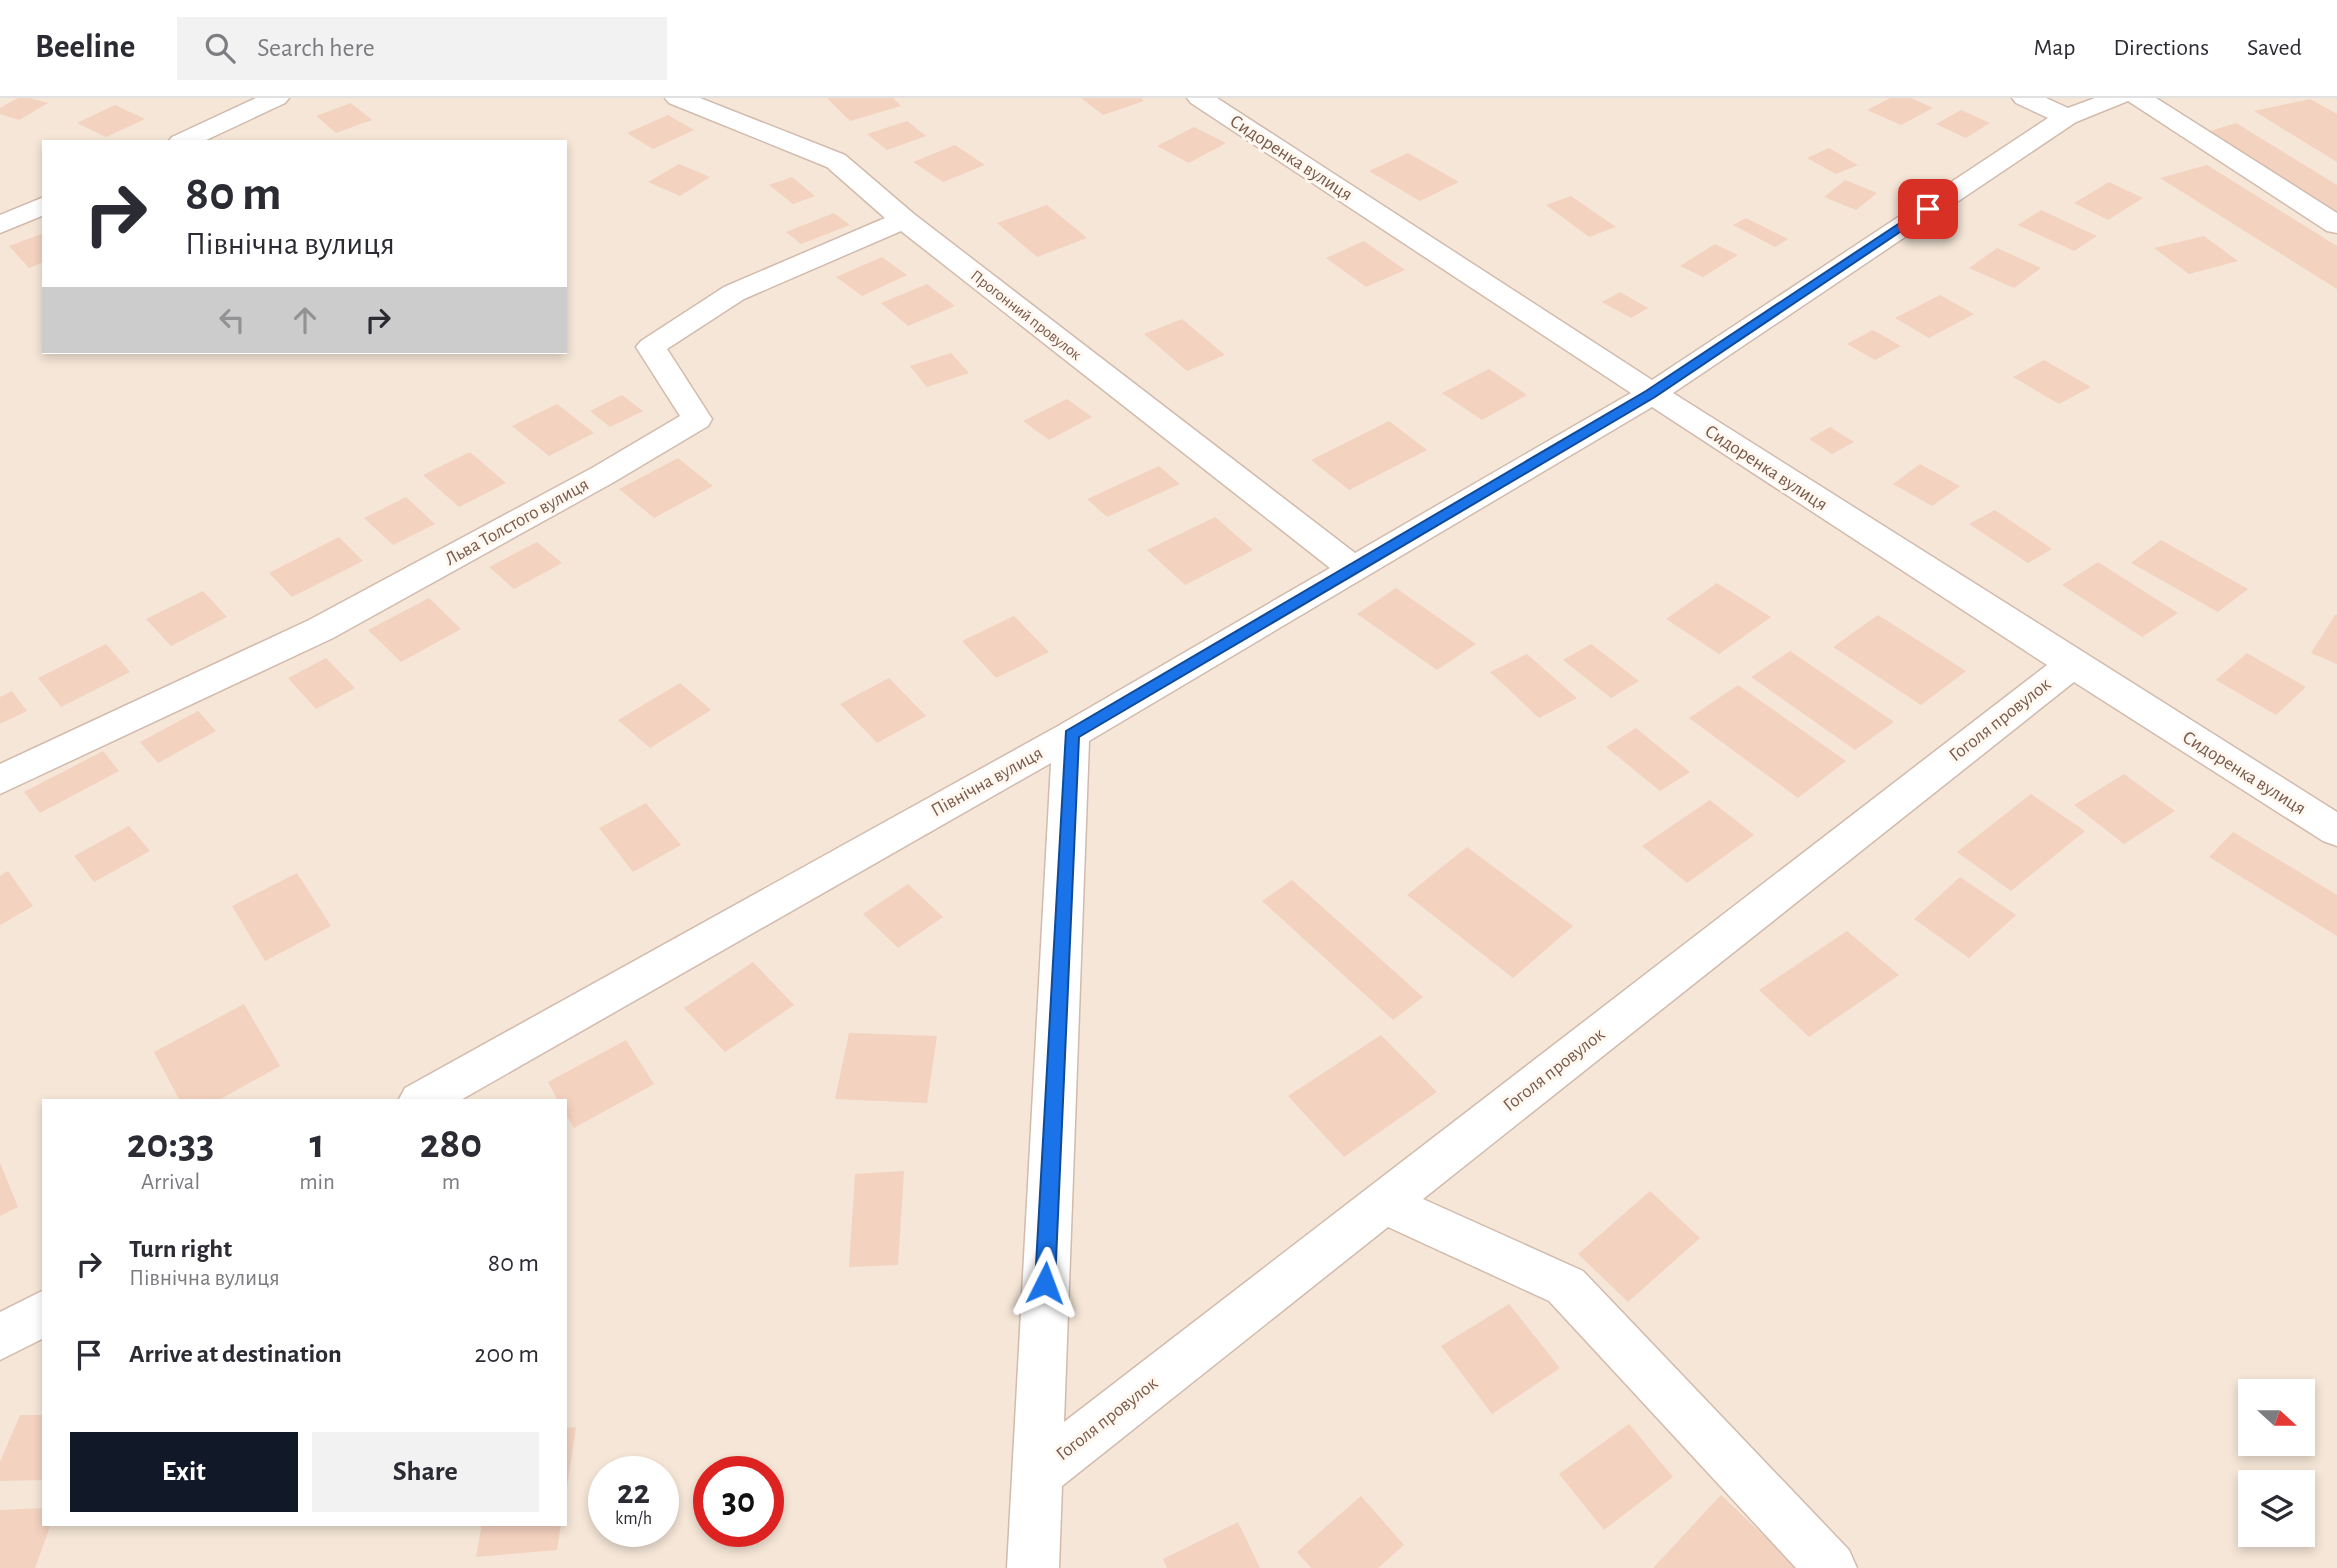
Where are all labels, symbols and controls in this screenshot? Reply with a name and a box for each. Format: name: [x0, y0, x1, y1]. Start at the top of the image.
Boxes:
search box: [177, 17, 667, 80]
icon: search: [201, 29, 239, 67]
text: Beeline: [35, 31, 135, 64]
text: Search here: [257, 35, 375, 61]
text: Map: [2033, 36, 2075, 60]
text: Directions: [2113, 36, 2209, 60]
text: Saved: [2247, 36, 2302, 60]
street label: Сидоренка вулиця: [1226, 111, 1356, 205]
icon: right: [70, 168, 161, 259]
text: 80 m: [185, 170, 282, 219]
pin: [1898, 179, 1958, 239]
icon: arrive: [1909, 190, 1947, 228]
text: Північна вулиця: [185, 228, 395, 260]
street label: Прогонний провулок: [967, 267, 1085, 364]
icon: left: [213, 301, 251, 339]
icon: ahead: [286, 301, 324, 339]
icon: right: [359, 301, 397, 339]
street label: Сидоренка вулиця: [1701, 421, 1831, 515]
street label: Льва Толстого вулиця: [442, 475, 592, 569]
street label: Гоголя провулок: [1946, 675, 2054, 765]
street label: Сидоренка вулиця: [2179, 727, 2309, 819]
street label: Північна вулиця: [928, 743, 1046, 821]
street label: Гоголя провулок: [1500, 1025, 1608, 1115]
text: 20:33: [127, 1123, 214, 1165]
text: 1: [309, 1123, 325, 1165]
text: 280: [420, 1123, 482, 1165]
text: Arrival: [141, 1171, 200, 1194]
text: min: [299, 1171, 335, 1194]
text: m: [442, 1171, 460, 1194]
text: Turn right: [129, 1236, 232, 1262]
icon: right: [70, 1245, 108, 1283]
position arrow: [1008, 1246, 1082, 1320]
text: 80 m: [488, 1250, 539, 1276]
text: Північна вулиця: [129, 1267, 280, 1290]
icon: arrive: [70, 1336, 108, 1374]
text: Arrive at destination: [129, 1341, 342, 1367]
text: 200 m: [475, 1341, 539, 1367]
street label: Гоголя провулок: [1053, 1374, 1161, 1464]
north arrow: [2238, 1379, 2315, 1456]
map controls: [2238, 1379, 2315, 1547]
button: Exit: [70, 1432, 298, 1512]
button: Share: [312, 1432, 539, 1512]
speed limit sign: 30: [693, 1456, 784, 1547]
button: layers: [2238, 1470, 2315, 1547]
text: 22: [617, 1475, 650, 1510]
text: km/h: [615, 1510, 652, 1528]

